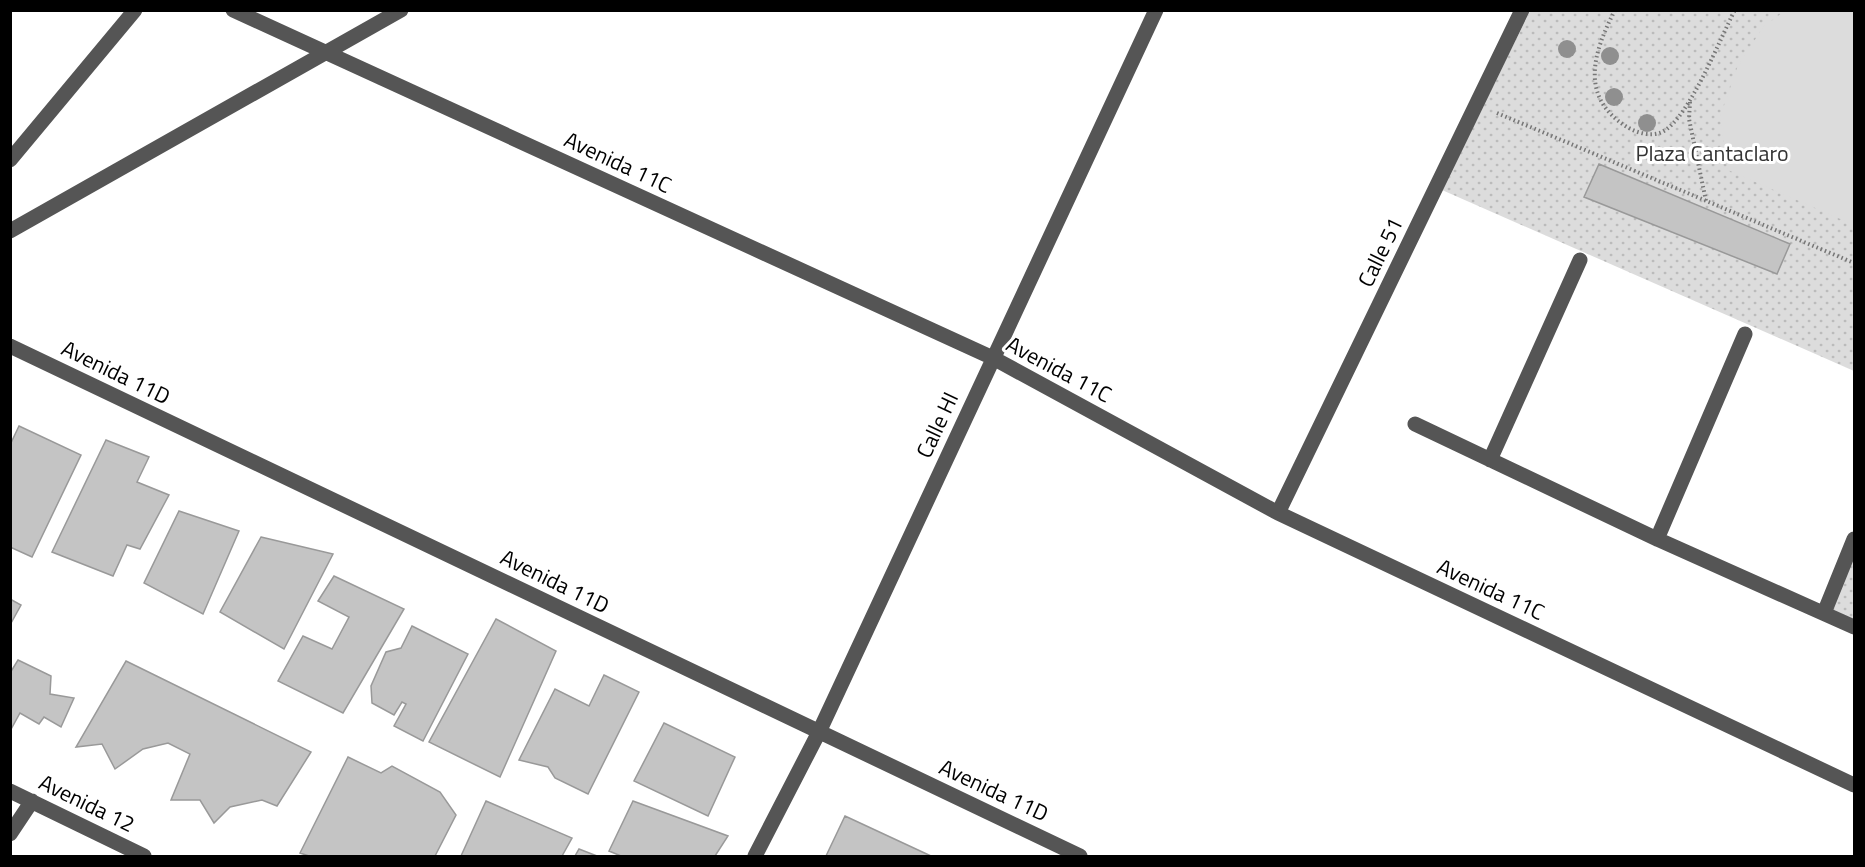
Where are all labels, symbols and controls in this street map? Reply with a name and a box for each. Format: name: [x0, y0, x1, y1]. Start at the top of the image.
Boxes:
street label: Avenida 11C: [559, 122, 677, 202]
park label: Plaza Cantaclaro: [1635, 136, 1789, 170]
street label: Calle 51: [1349, 211, 1411, 293]
street label: Avenida 11C: [1000, 327, 1118, 411]
street label: Avenida 11D: [56, 331, 176, 413]
street label: Calle HI: [907, 386, 967, 464]
street label: Avenida 11D: [495, 540, 615, 622]
street label: Avenida 11C: [1432, 549, 1550, 629]
street label: Avenida 11D: [934, 750, 1054, 830]
street label: Avenida 12: [33, 765, 141, 841]

